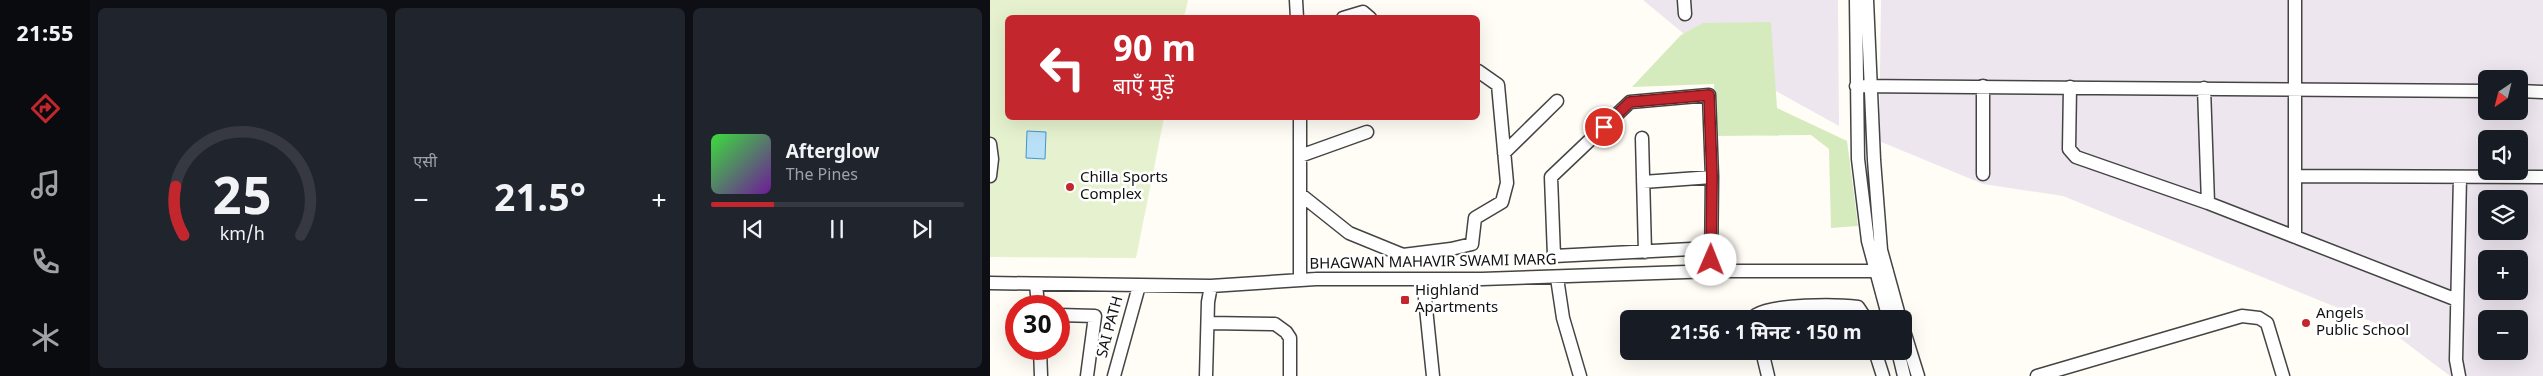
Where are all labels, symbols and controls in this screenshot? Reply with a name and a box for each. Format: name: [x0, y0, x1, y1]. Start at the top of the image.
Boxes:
text: 21:55: [16, 21, 74, 50]
text: 90 m: [1113, 30, 1196, 75]
icon: left: [1030, 35, 1095, 100]
north arrow: [2478, 70, 2528, 120]
map controls: [2478, 70, 2528, 360]
text: बाएँ मुड़ें: [1113, 74, 1174, 103]
icon: directions: [28, 91, 63, 126]
pin: [1583, 106, 1625, 148]
icon: arrive: [1590, 113, 1618, 141]
button: sound: [2478, 130, 2528, 180]
text: Afterglow: [786, 141, 879, 166]
text: एसी: [413, 153, 437, 174]
text: The Pines: [786, 166, 858, 187]
icon: music: [28, 167, 63, 202]
text: 25: [213, 167, 272, 235]
place label: Chilla Sports Complex: [1080, 169, 1168, 205]
text: 21.5°: [494, 177, 586, 227]
marker: Chilla Sports Complex: [1064, 181, 1076, 193]
text: −: [413, 184, 429, 220]
text: +: [651, 184, 667, 220]
button: layers: [2478, 190, 2528, 240]
icon: previous: [739, 215, 767, 243]
icon: pause: [823, 215, 851, 243]
icon: next: [908, 215, 936, 243]
text: km/h: [220, 224, 265, 247]
position arrow: [1684, 233, 1736, 285]
icon: phone: [28, 244, 63, 279]
button: +: [2478, 250, 2528, 300]
street label: BHAGWAN MAHAVIR SWAMI MARG: [1309, 251, 1557, 275]
place label: Highland Apartments: [1415, 282, 1498, 318]
street label: SAI PATH: [1094, 294, 1128, 360]
marker: Highland Apartments: [1399, 294, 1411, 306]
speed limit sign: 30: [1005, 295, 1070, 360]
place label: Angels Public School: [2316, 305, 2409, 341]
button: −: [2478, 310, 2528, 360]
marker: Angels Public School: [2300, 317, 2312, 329]
icon: climate: [28, 320, 63, 355]
text: 21:56 · 1 मिनट · 150 m: [1670, 322, 1862, 347]

